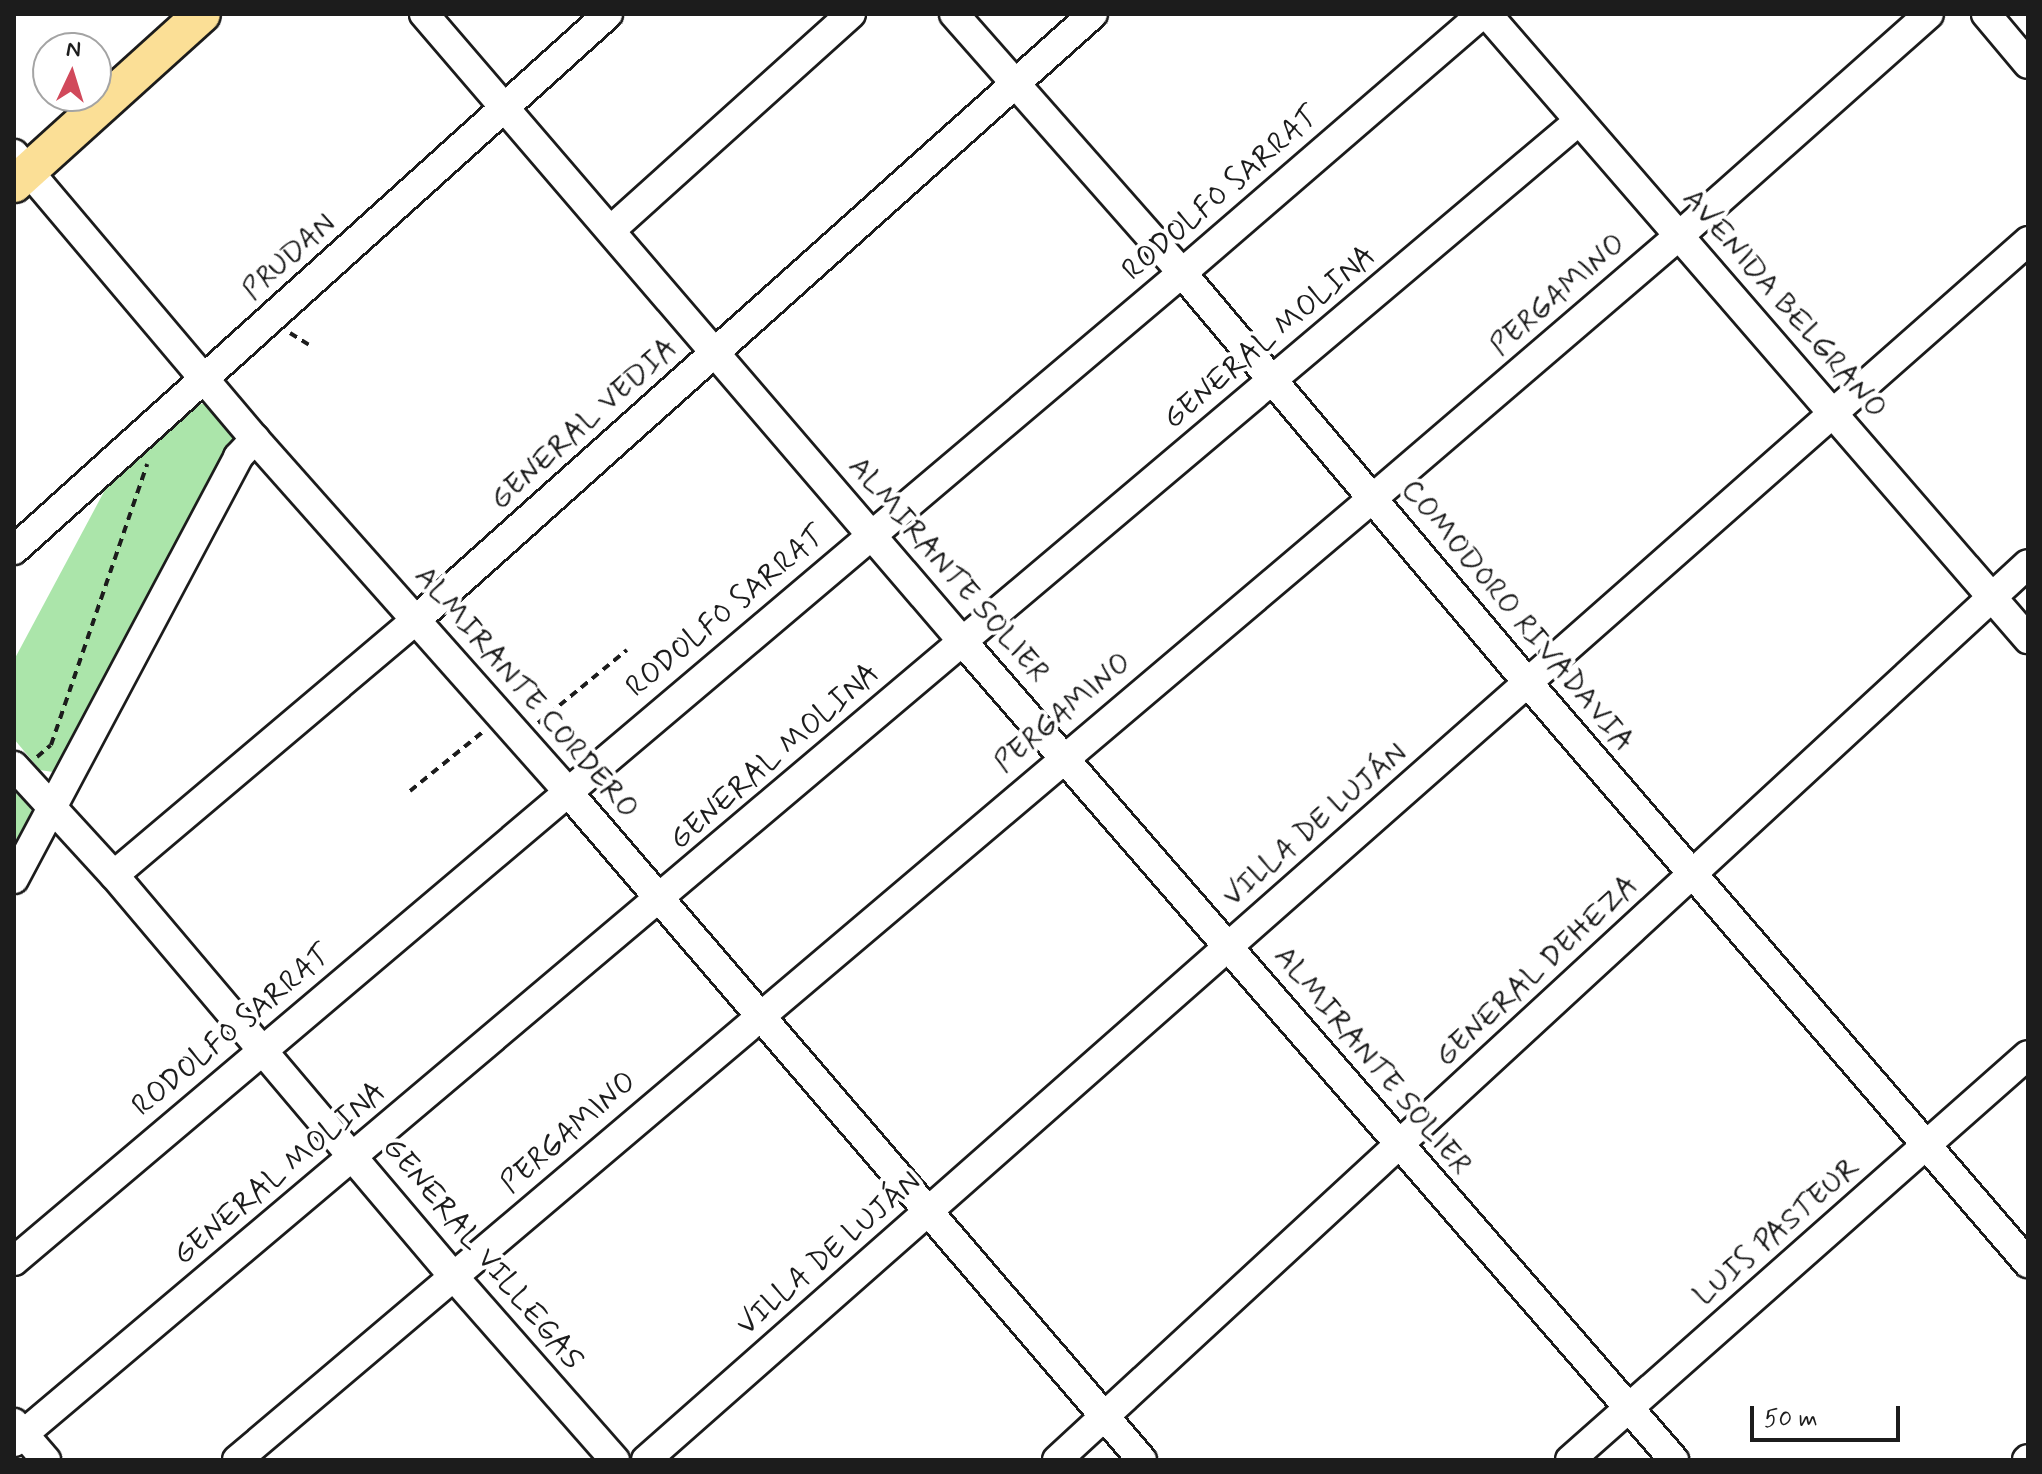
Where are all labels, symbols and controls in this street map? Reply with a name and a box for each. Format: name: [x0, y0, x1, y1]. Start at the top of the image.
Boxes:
north arrow: [32, 32, 112, 112]
text: N: [65, 36, 82, 65]
street label: RODOLFO SARRAT: [1116, 100, 1326, 288]
street label: AVENIDA BELGRANO: [1676, 184, 1892, 424]
street label: PRUDAN: [235, 206, 343, 308]
street label: PERGAMINO: [1483, 226, 1633, 364]
street label: GENERAL MOLINA: [1158, 240, 1382, 436]
street label: GENERAL VEDIA: [484, 331, 684, 517]
street label: ALMIRANTE SOLIER: [837, 446, 1059, 694]
street label: COMODORO RIVADAVIA: [1394, 475, 1640, 757]
street label: RODOLFO SARRAT: [620, 519, 832, 705]
street label: ALMIRANTE CORDERO: [405, 558, 647, 828]
street label: PERGAMINO: [987, 645, 1139, 781]
street label: GENERAL MOLINA: [664, 657, 886, 857]
street label: VILLA DE LUJÁN: [1215, 735, 1415, 915]
street label: GENERAL DEHEZA: [1429, 869, 1645, 1073]
street label: ALMIRANTE SOLIER: [1263, 936, 1481, 1186]
street label: RODOLFO SARRAT: [126, 938, 338, 1124]
street label: PERGAMINO: [494, 1064, 644, 1202]
street label: GENERAL MOLINA: [168, 1076, 392, 1272]
street label: GENERAL VILLEGAS: [375, 1132, 589, 1376]
street label: LUIS PASTEUR: [1688, 1151, 1866, 1313]
street label: VILLA DE LUJÁN: [729, 1164, 929, 1344]
scale bar: [1754, 1390, 1904, 1440]
text: 50 m: [1764, 1404, 1818, 1435]

